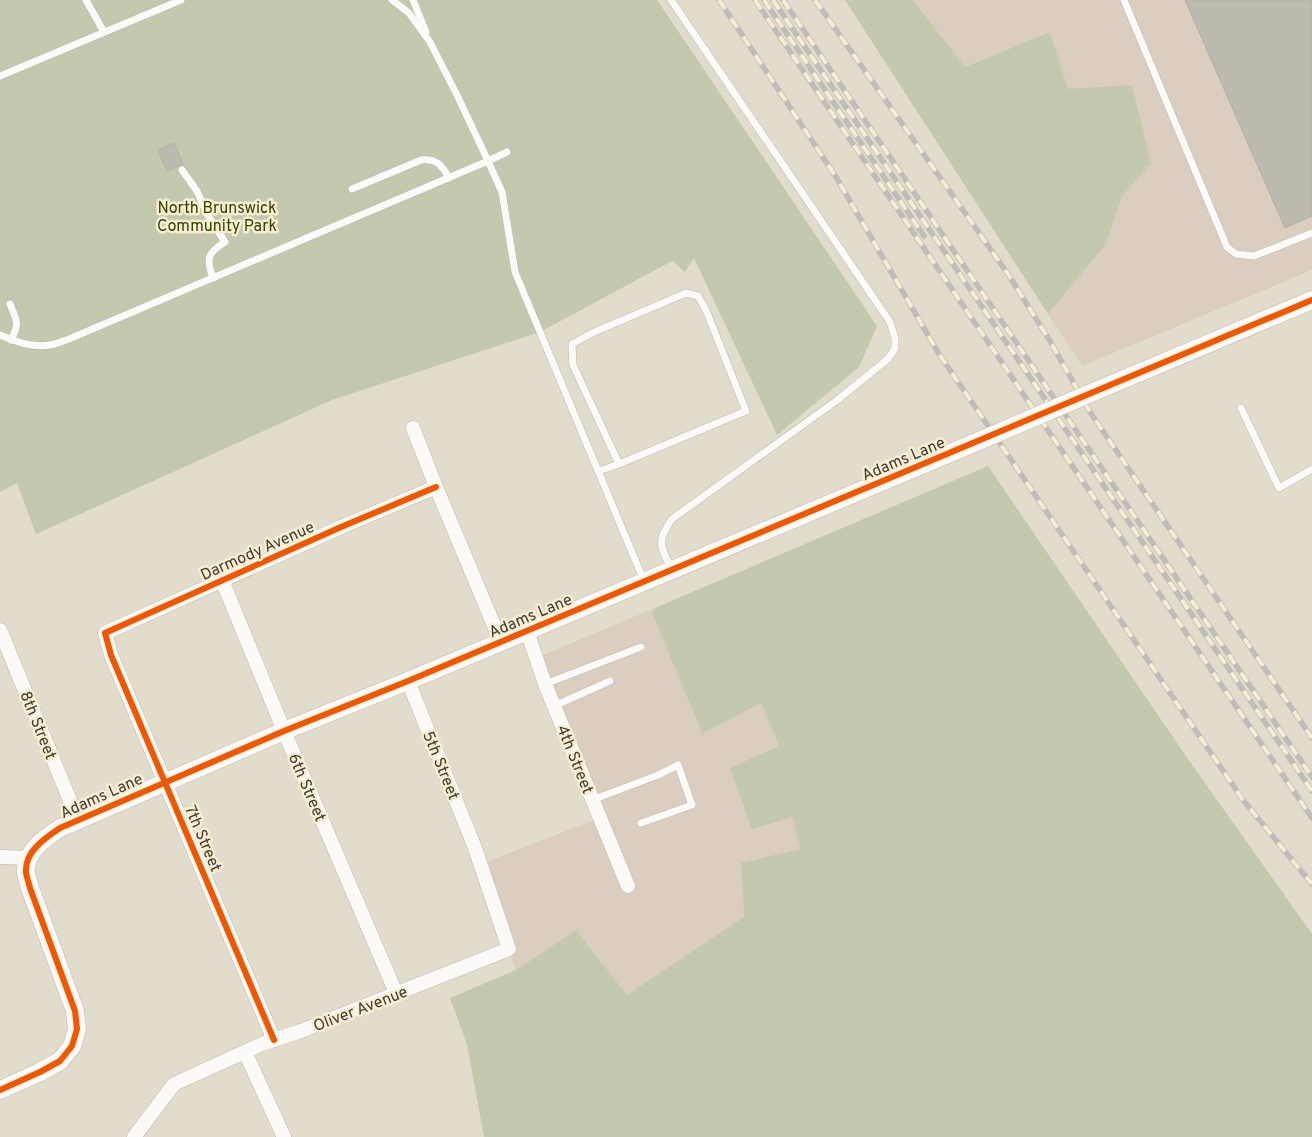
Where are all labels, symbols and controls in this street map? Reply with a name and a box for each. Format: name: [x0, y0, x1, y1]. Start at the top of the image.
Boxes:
park label: North Brunswick Community Park: [157, 199, 277, 237]
street label: Adams Lane: [859, 433, 948, 486]
street label: Darmody Avenue: [198, 518, 318, 586]
street label: Adams Lane: [486, 590, 575, 643]
street label: 8th Street: [14, 689, 60, 763]
street label: 4th Street: [551, 722, 597, 797]
street label: 5th Street: [417, 728, 463, 803]
street label: 6th Street: [283, 751, 329, 825]
street label: Adams Lane: [57, 770, 146, 824]
street label: 7th Street: [179, 802, 225, 875]
street label: Oliver Avenue: [311, 983, 411, 1037]

